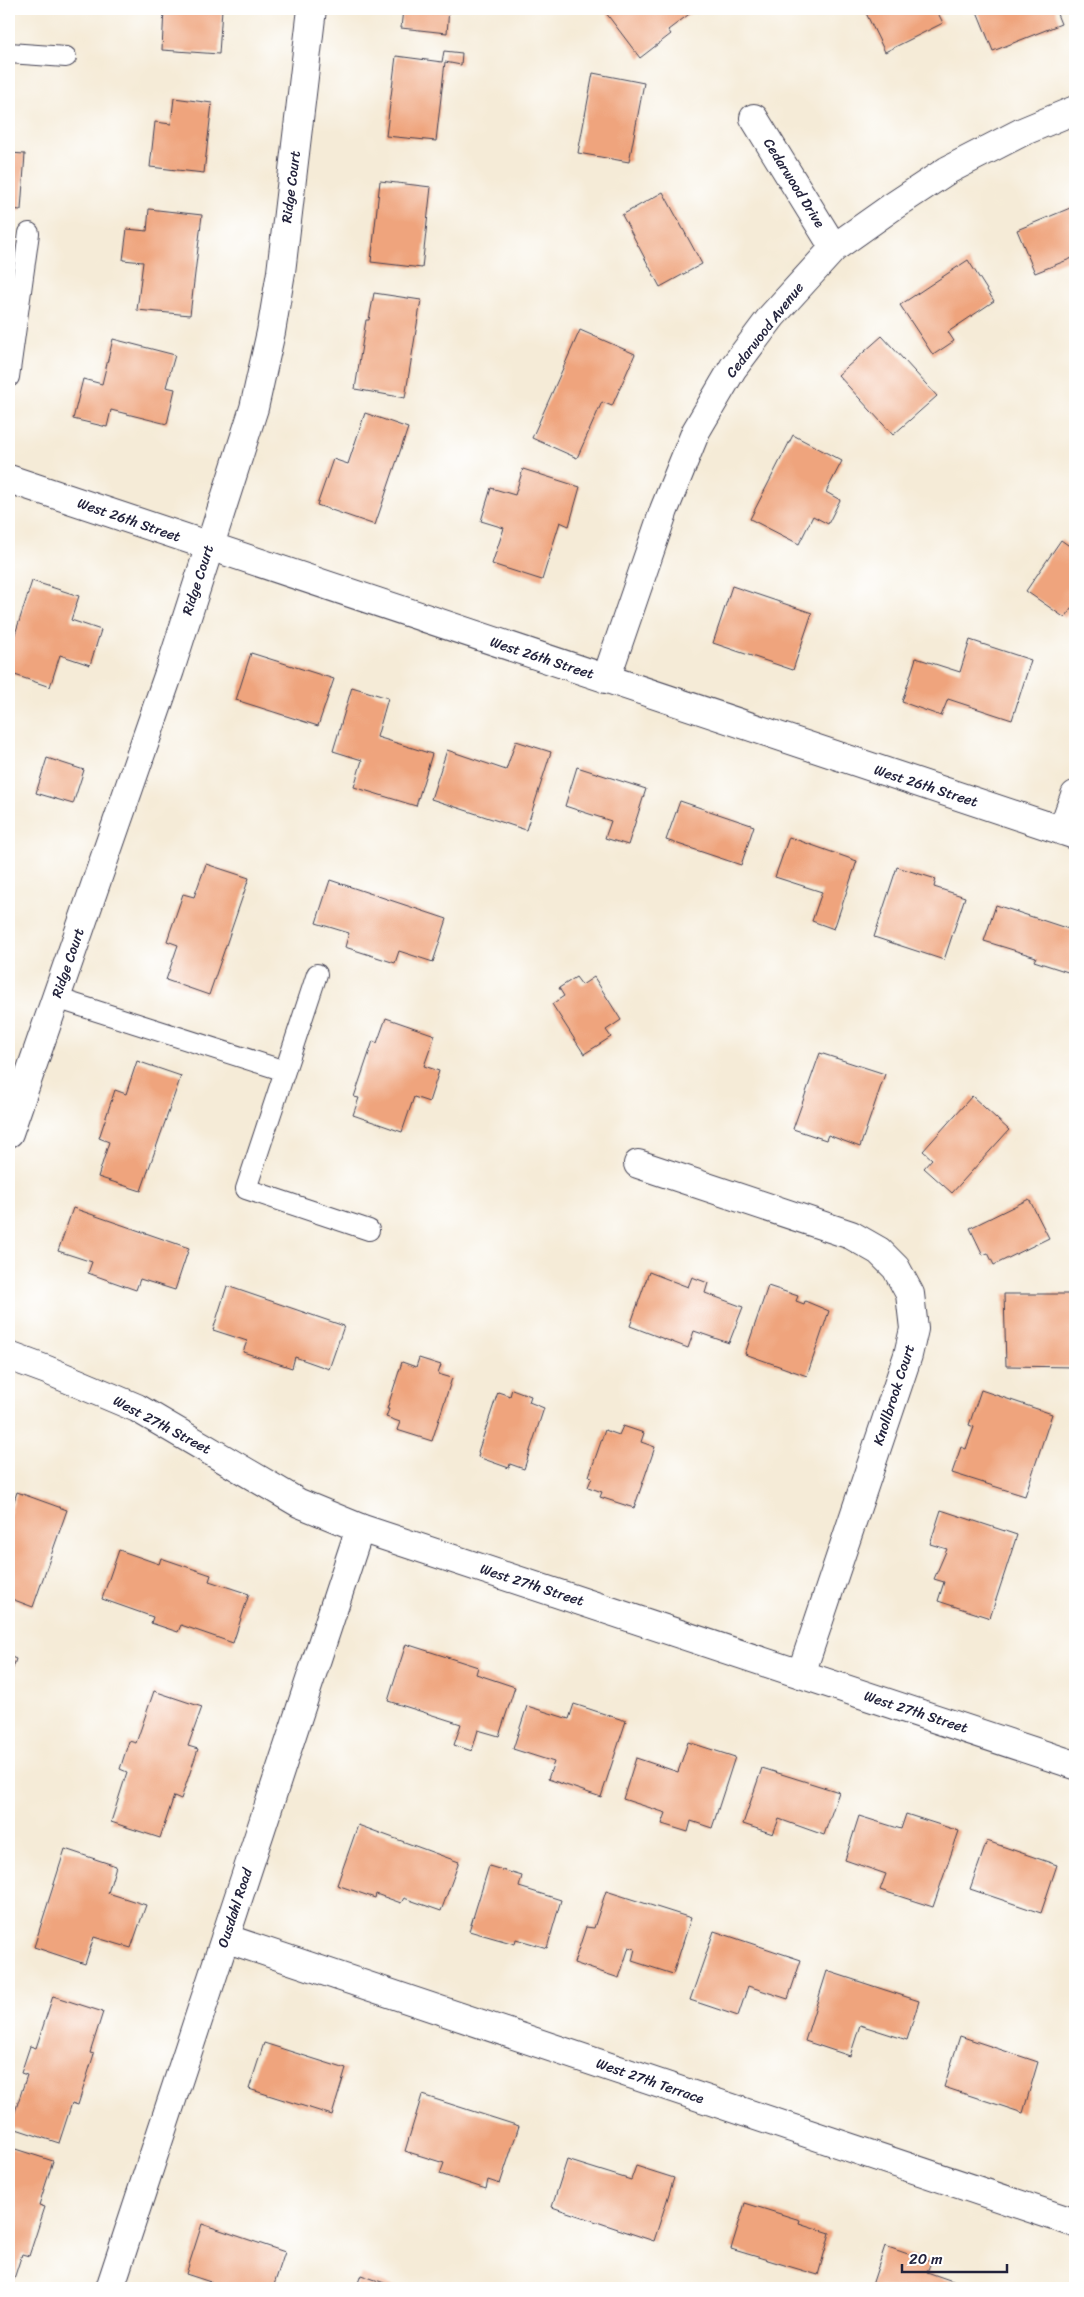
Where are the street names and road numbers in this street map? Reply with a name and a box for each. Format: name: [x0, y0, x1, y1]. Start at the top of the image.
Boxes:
street label: Cedarwood Drive: [756, 133, 832, 233]
street label: Ridge Court: [274, 149, 308, 225]
street label: Cedarwood Avenue: [719, 277, 811, 383]
street label: West 26th Street: [74, 491, 184, 549]
street label: Ridge Court: [175, 542, 221, 618]
street label: West 26th Street: [487, 629, 597, 687]
street label: West 26th Street: [871, 757, 981, 815]
street label: Ridge Court: [44, 925, 92, 1001]
street label: Knollbrook Court: [866, 1341, 922, 1449]
street label: West 27th Street: [108, 1389, 216, 1461]
street label: West 27th Street: [477, 1556, 587, 1614]
street label: West 27th Street: [861, 1683, 971, 1741]
street label: Ousdahl Road: [210, 1864, 260, 1951]
street label: West 27th Terrace: [593, 2051, 708, 2111]

